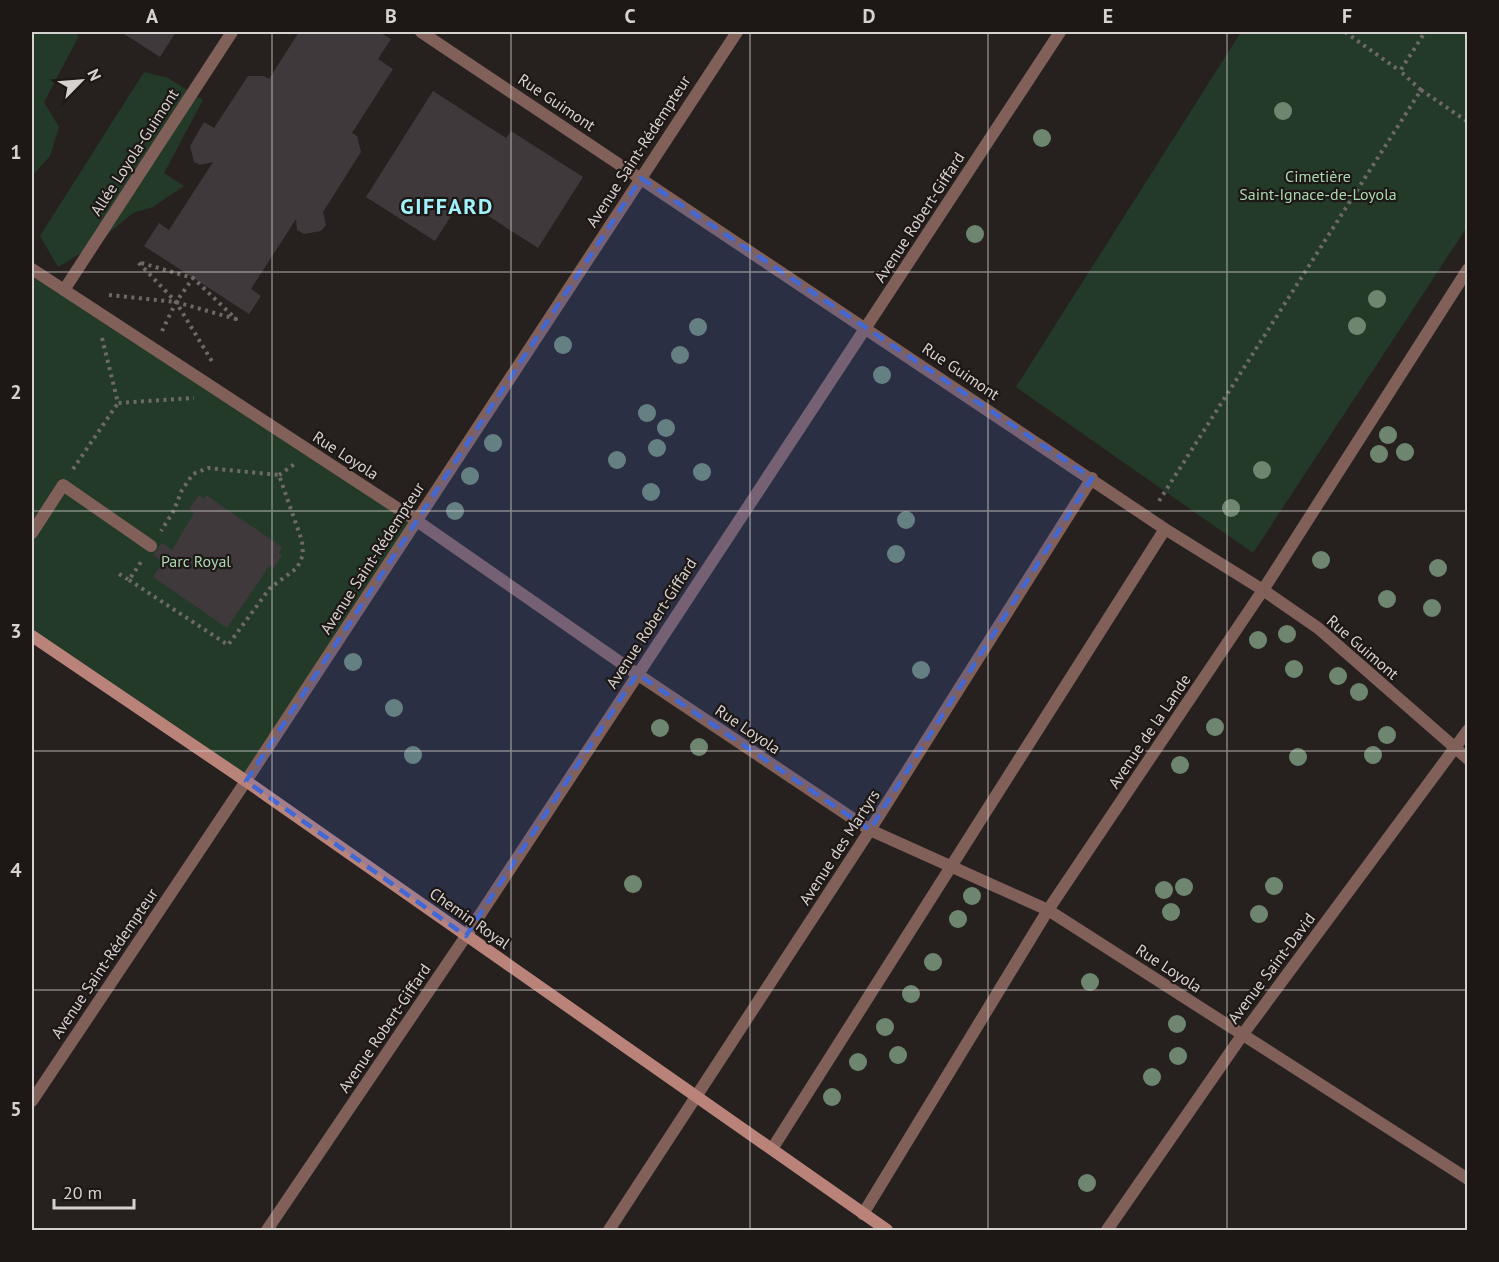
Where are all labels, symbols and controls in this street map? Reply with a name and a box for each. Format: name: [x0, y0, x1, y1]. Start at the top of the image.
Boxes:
text: A: [146, 3, 159, 29]
text: B: [385, 3, 397, 29]
text: C: [624, 3, 636, 29]
text: D: [863, 3, 876, 29]
text: E: [1103, 3, 1113, 29]
text: F: [1342, 3, 1352, 29]
north arrow: [51, 51, 111, 111]
text: N: [83, 66, 106, 84]
street label: Rue Guimont: [515, 69, 600, 135]
street label: Avenue Saint-Rédempteur: [581, 71, 695, 231]
street label: Allée Loyola-Guimont: [85, 84, 183, 219]
text: 1: [10, 139, 22, 165]
street label: Avenue Robert-Giffard: [869, 148, 969, 286]
park label: Cimetière Saint-Ignace-de-Loyola: [1239, 166, 1397, 204]
district label: GIFFARD: [400, 192, 494, 220]
street label: Rue Guimont: [919, 338, 1004, 404]
text: 2: [10, 379, 22, 405]
street label: Rue Loyola: [309, 426, 383, 484]
street label: Avenue Saint-Rédempteur: [315, 478, 429, 638]
park label: Parc Royal: [161, 551, 231, 571]
street label: Avenue Robert-Giffard: [601, 554, 701, 692]
street label: Rue Guimont: [1323, 610, 1404, 684]
text: 3: [10, 618, 22, 644]
street label: Avenue de la Lande: [1103, 670, 1195, 792]
street label: Rue Loyola: [712, 700, 784, 758]
street label: Avenue des Martyrs: [794, 785, 884, 908]
text: 4: [10, 857, 22, 883]
street label: Chemin Royal: [426, 883, 514, 953]
street label: Avenue Saint-Rédempteur: [46, 884, 162, 1042]
street label: Avenue Saint-David: [1223, 909, 1319, 1027]
street label: Rue Loyola: [1132, 939, 1206, 997]
street label: Avenue Robert-Giffard: [333, 960, 435, 1096]
text: 5: [10, 1096, 22, 1122]
scale bar: [54, 1172, 134, 1210]
text: 20 m: [63, 1181, 102, 1204]

